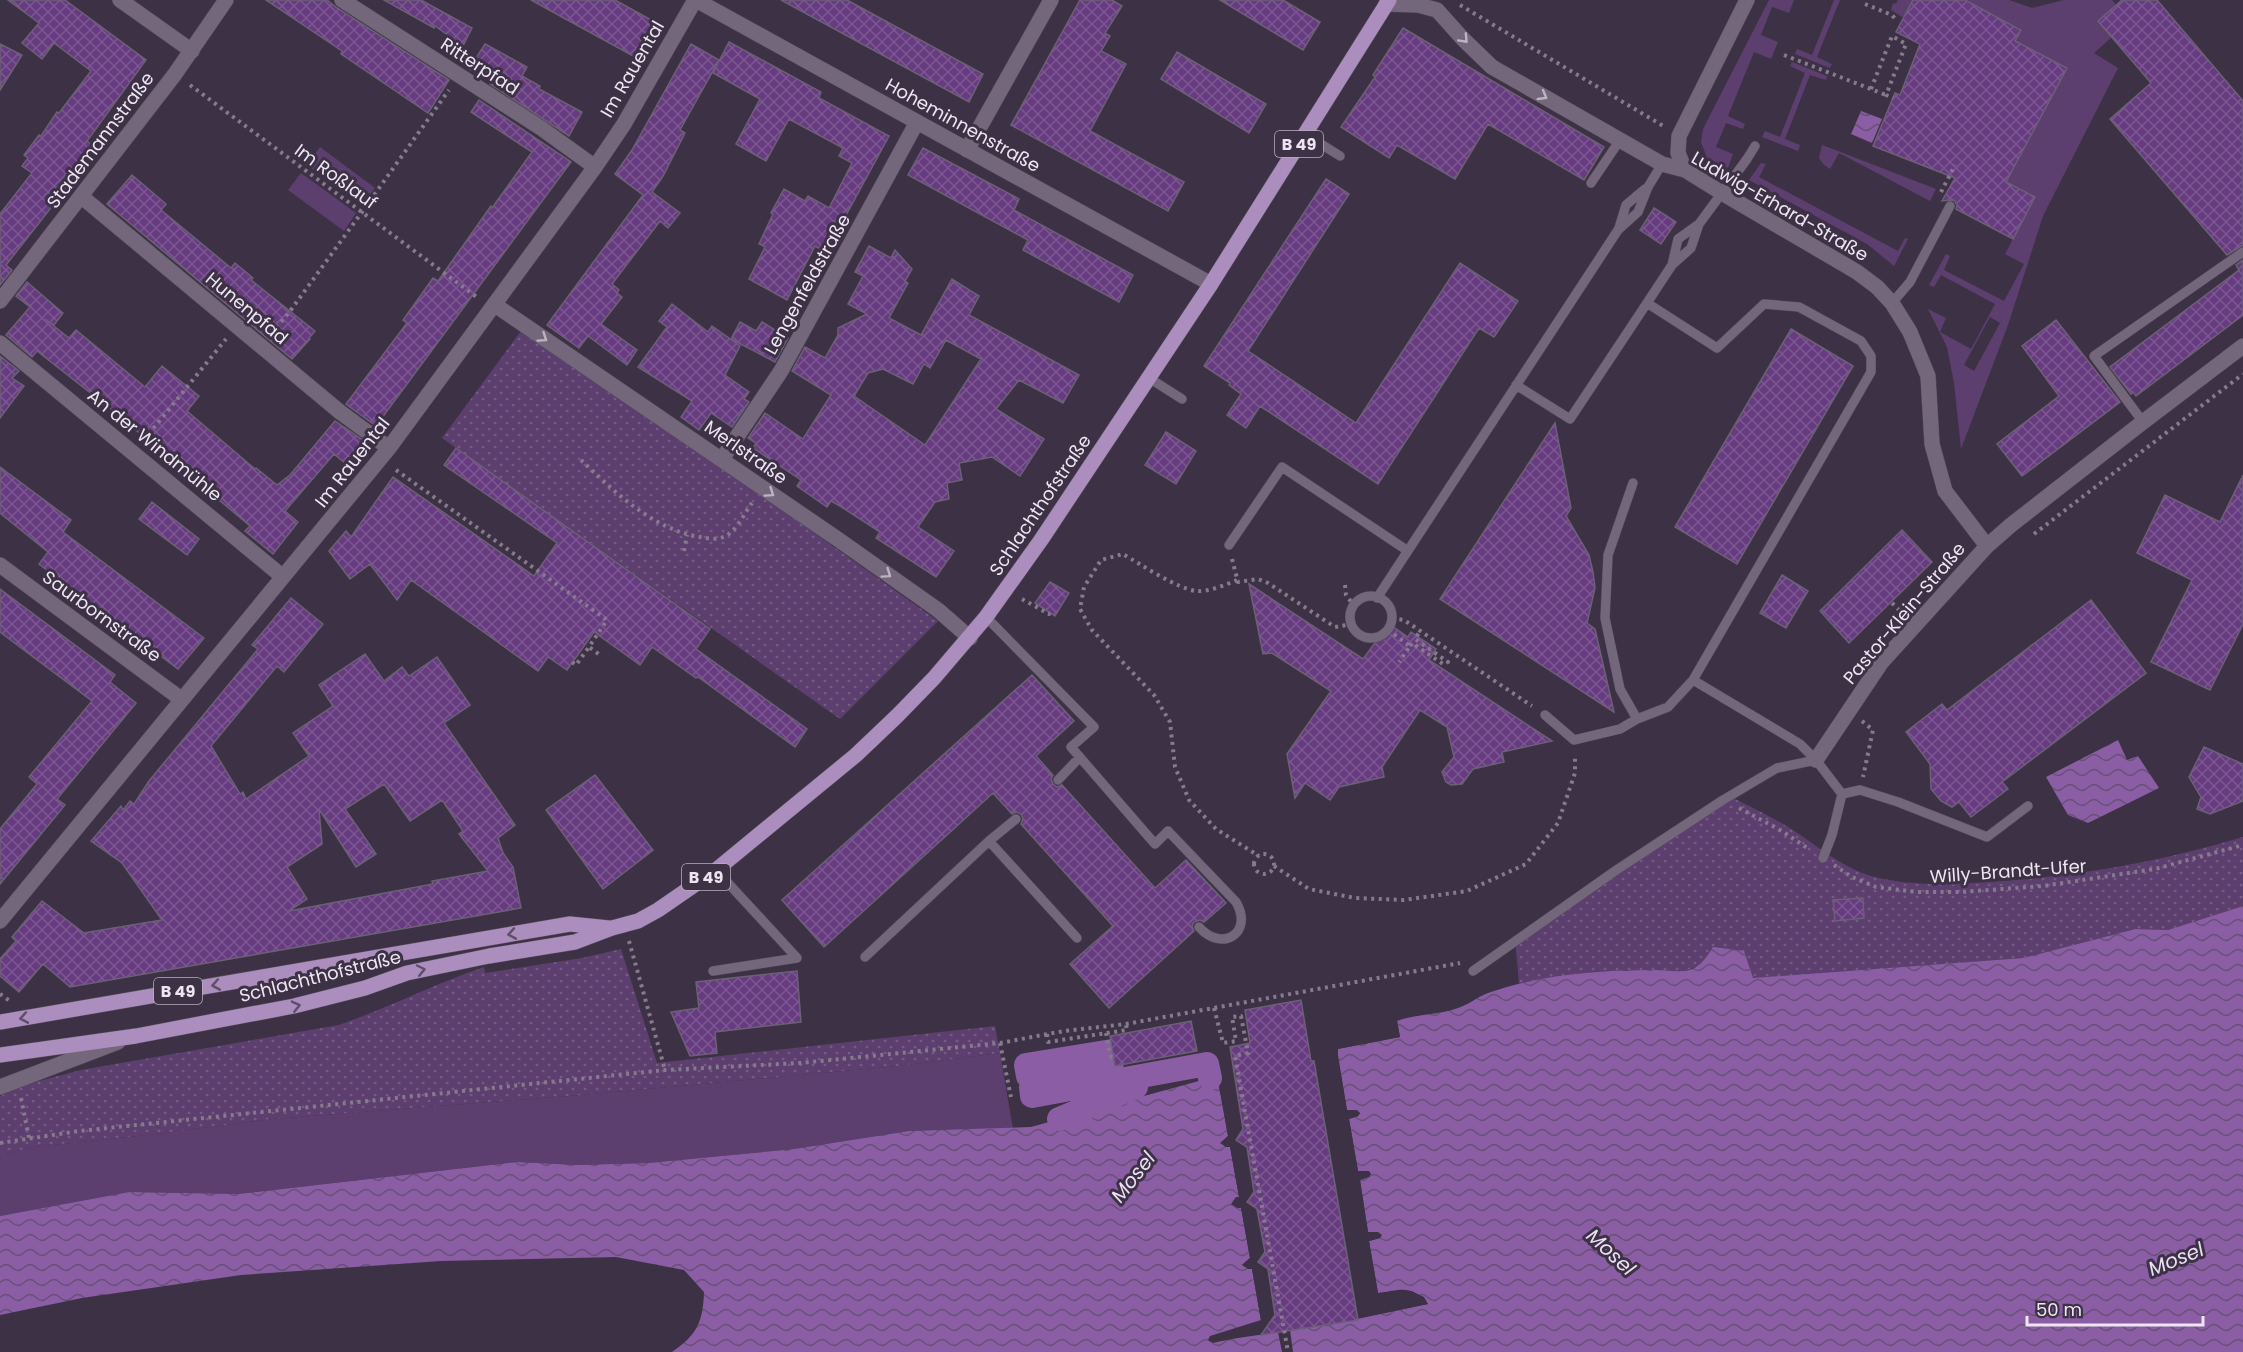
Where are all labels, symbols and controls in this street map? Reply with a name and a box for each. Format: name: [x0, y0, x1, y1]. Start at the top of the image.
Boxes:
street label: Im Rauental: [594, 16, 670, 122]
street label: Ritterpfad: [436, 31, 524, 101]
one-way arrow: [1456, 32, 1467, 43]
street label: Stademannstraße: [40, 67, 160, 213]
street label: Hoheminnenstraße: [881, 72, 1045, 178]
one-way arrow: [1537, 89, 1547, 100]
road number: B 49: [1275, 131, 1323, 157]
street label: Im Roßlauf: [290, 138, 382, 215]
street label: Ludwig-Erhard-Straße: [1687, 145, 1873, 267]
street label: Lengenfeldstraße: [758, 209, 856, 359]
street label: Hunenpfad: [200, 266, 294, 350]
one-way arrow: [537, 331, 548, 342]
street label: An der Windmühle: [83, 383, 227, 507]
street label: Im Rauental: [309, 412, 395, 512]
street label: Merlstraße: [699, 414, 793, 490]
street label: Schlachthofstraße: [983, 429, 1097, 581]
one-way arrow: [764, 486, 775, 497]
street label: Pastor-Klein-Straße: [1837, 537, 1971, 689]
street label: Saurbornstraße: [38, 564, 166, 668]
one-way arrow: [880, 567, 891, 578]
street label: Willy-Brandt-Ufer: [1929, 853, 2087, 889]
road number: B 49: [682, 864, 730, 890]
one-way arrow: [508, 927, 518, 940]
street label: Schlachthofstraße: [237, 944, 403, 1008]
one-way arrow: [416, 965, 426, 978]
road number: B 49: [154, 978, 202, 1004]
one-way arrow: [211, 978, 221, 991]
one-way arrow: [291, 1000, 301, 1013]
one-way arrow: [19, 1011, 29, 1024]
water label: Mosel: [1104, 1146, 1162, 1208]
water label: Mosel: [1580, 1222, 1642, 1282]
water label: Mosel: [2144, 1235, 2208, 1283]
scale bar: [2027, 1289, 2202, 1327]
text: 50 m: [2036, 1297, 2082, 1322]

